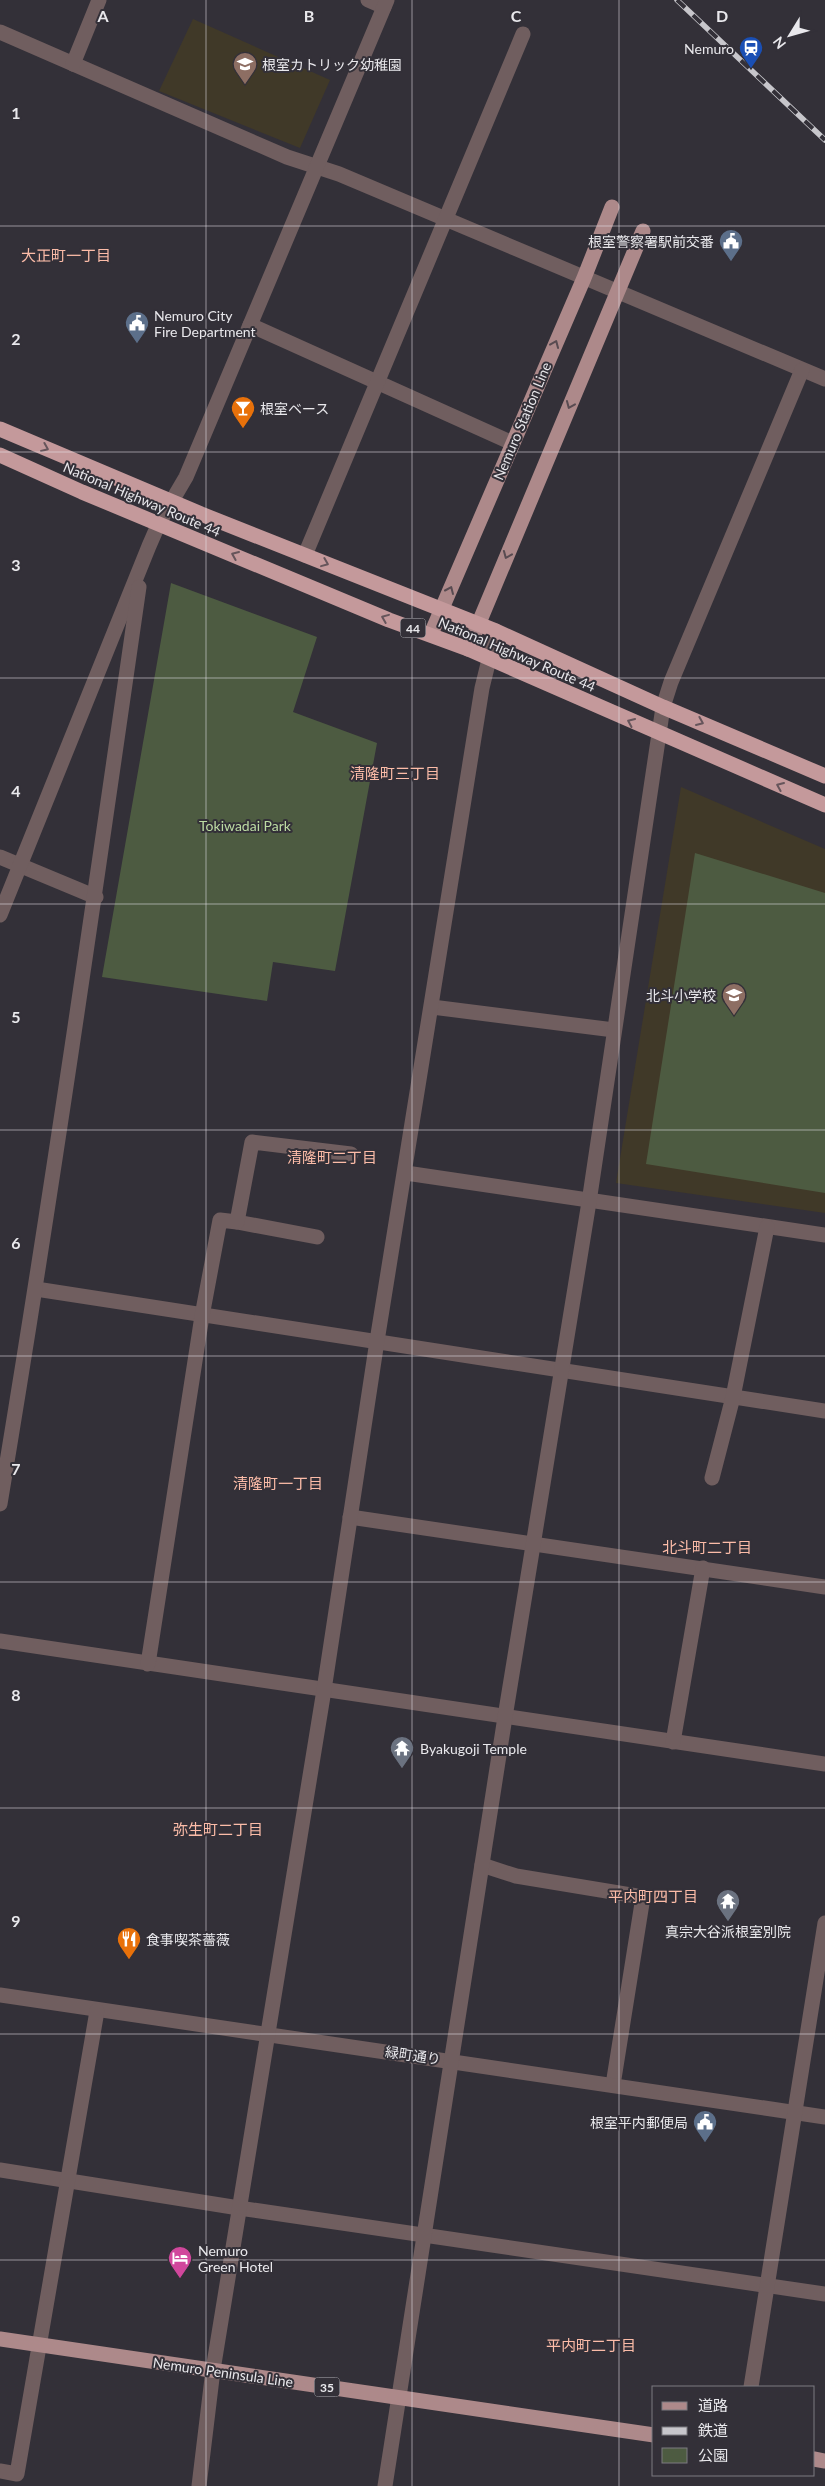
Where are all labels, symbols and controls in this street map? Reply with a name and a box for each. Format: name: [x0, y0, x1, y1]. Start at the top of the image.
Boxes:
text: A: [96, 6, 109, 25]
text: B: [304, 6, 314, 25]
text: C: [511, 6, 522, 25]
text: D: [716, 6, 728, 25]
north arrow: [765, 10, 815, 60]
text: N: [769, 34, 789, 53]
station icon: Nemuro: [738, 35, 764, 69]
place label: Nemuro: [684, 40, 734, 57]
school or university icon: 根室カトリック幼稚園: [232, 51, 258, 85]
place label: 根室カトリック幼稚園: [262, 56, 402, 73]
text: 1: [11, 103, 21, 122]
public building icon: 根室警察署駅前交番: [718, 228, 744, 262]
place label: 根室警察署駅前交番: [588, 233, 714, 250]
district label: 大正町一丁目: [21, 246, 111, 264]
place label: Nemuro City Fire Department: [154, 307, 256, 340]
public building icon: Nemuro City Fire Department: [124, 310, 150, 344]
text: 2: [11, 329, 21, 348]
one-way arrow: [549, 340, 560, 349]
street label: Nemuro Station Line: [489, 360, 555, 482]
bar icon: 根室ベース: [230, 395, 256, 429]
place label: 根室ベース: [260, 400, 329, 417]
one-way arrow: [566, 400, 576, 409]
one-way arrow: [40, 442, 49, 453]
street label: National Highway Route 44: [61, 458, 223, 540]
one-way arrow: [503, 550, 513, 559]
one-way arrow: [231, 551, 240, 561]
text: 3: [11, 555, 21, 574]
one-way arrow: [320, 557, 328, 567]
one-way arrow: [444, 586, 455, 595]
one-way arrow: [381, 613, 390, 624]
street label: National Highway Route 44: [436, 613, 598, 695]
road number: 44: [400, 618, 426, 638]
one-way arrow: [695, 716, 704, 727]
one-way arrow: [627, 717, 636, 728]
district label: 清隆町三丁目: [350, 764, 440, 782]
text: 4: [11, 781, 21, 800]
one-way arrow: [776, 782, 785, 792]
park label: Tokiwadai Park: [199, 817, 292, 834]
school or university icon: 北斗小学校: [721, 982, 747, 1016]
place label: 北斗小学校: [646, 987, 716, 1004]
text: 5: [11, 1007, 21, 1026]
district label: 清隆町二丁目: [287, 1148, 377, 1166]
text: 6: [11, 1233, 21, 1252]
text: 7: [11, 1459, 21, 1478]
district label: 清隆町一丁目: [233, 1474, 323, 1492]
district label: 北斗町二丁目: [662, 1538, 752, 1556]
text: 8: [11, 1685, 21, 1704]
temple icon: Byakugoji Temple: [389, 1735, 415, 1769]
place label: Byakugoji Temple: [420, 1740, 527, 1757]
district label: 弥生町二丁目: [173, 1820, 263, 1838]
district label: 平内町四丁目: [608, 1887, 698, 1905]
temple icon: 真宗大谷派根室別院: [715, 1888, 741, 1922]
text: 9: [11, 1911, 21, 1930]
place label: 真宗大谷派根室別院: [665, 1923, 791, 1940]
restaurant icon: 食事喫茶薔薇: [116, 1926, 142, 1960]
place label: 食事喫茶薔薇: [146, 1931, 230, 1948]
street label: 緑町通り: [384, 2043, 442, 2067]
public building icon: 根室平内郵便局: [692, 2109, 718, 2143]
place label: 根室平内郵便局: [590, 2114, 688, 2131]
place label: Nemuro Green Hotel: [198, 2242, 273, 2275]
hotel icon: Nemuro Green Hotel: [167, 2245, 193, 2279]
district label: 平内町二丁目: [546, 2336, 636, 2354]
street label: Nemuro Peninsula Line: [152, 2354, 294, 2390]
road number: 35: [314, 2378, 340, 2396]
legend: [652, 2386, 815, 2476]
text: 道路: [698, 2396, 728, 2414]
text: 鉄道: [698, 2421, 728, 2439]
text: 公園: [698, 2446, 728, 2464]

